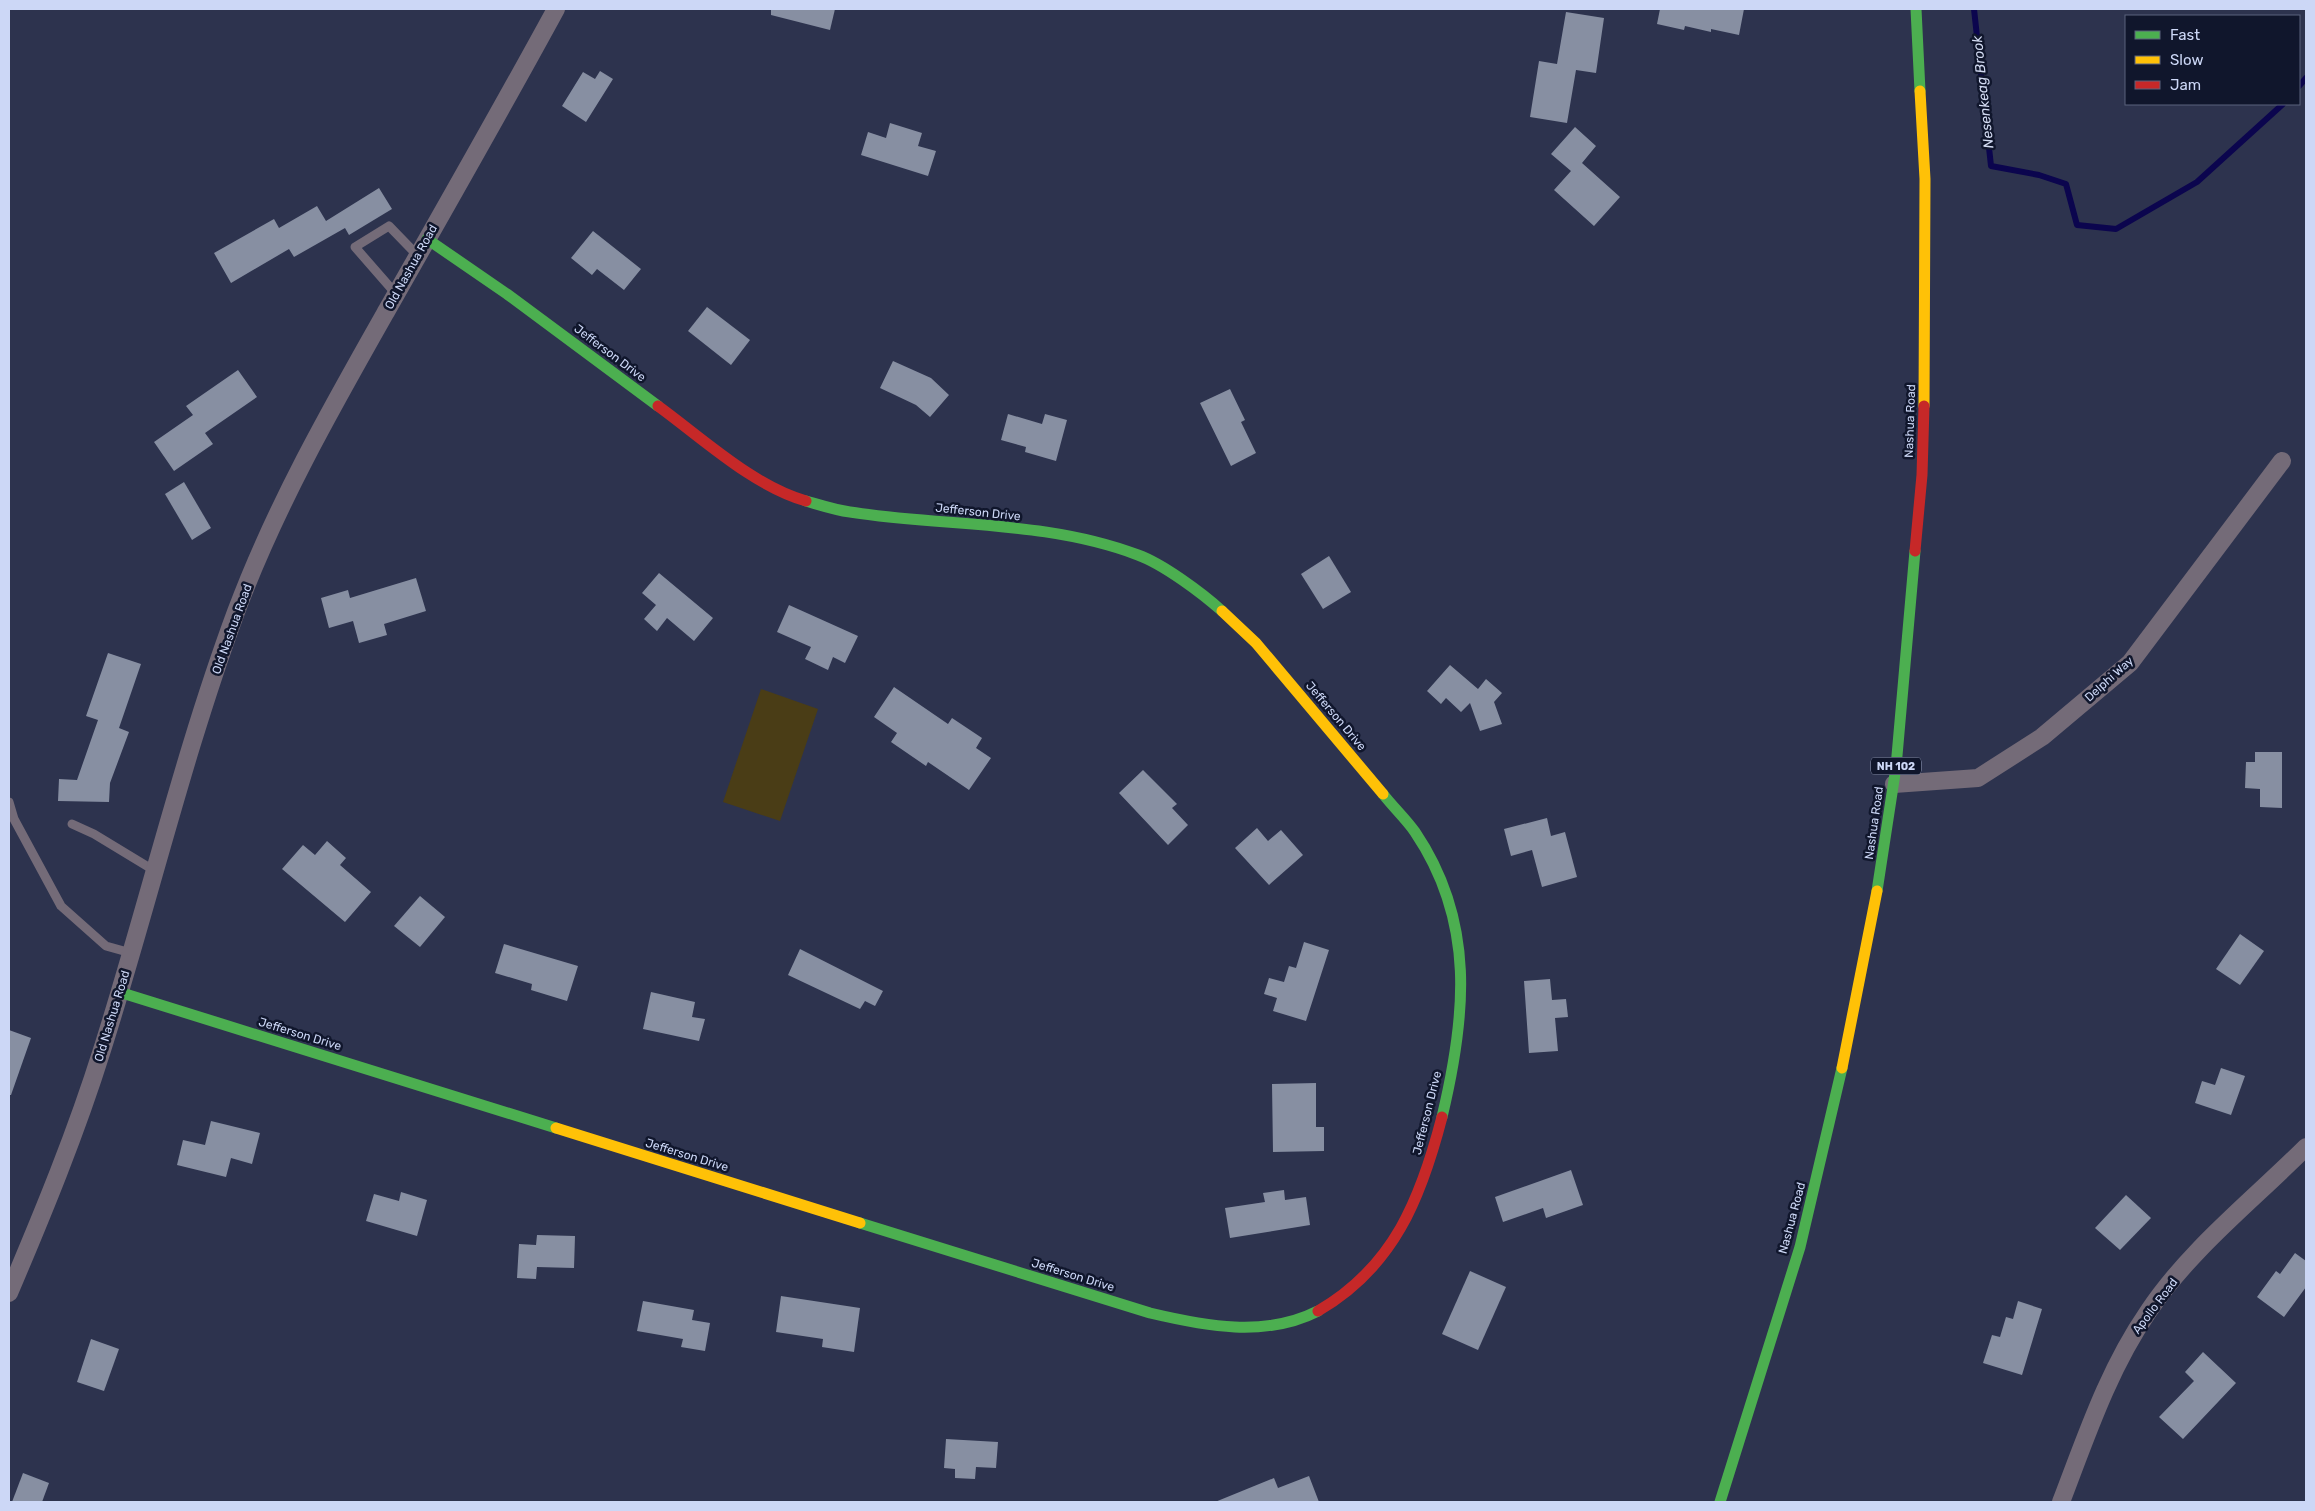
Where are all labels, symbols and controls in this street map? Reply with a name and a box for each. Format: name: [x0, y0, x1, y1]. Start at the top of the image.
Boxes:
legend: [2125, 15, 2300, 105]
text: Fast: [2170, 26, 2200, 44]
water label: Nesenkeag Brook: [1969, 34, 1997, 149]
text: Slow: [2170, 51, 2203, 69]
text: Jam: [2170, 76, 2201, 94]
street label: Old Nashua Road: [382, 222, 440, 312]
street label: Jefferson Drive: [572, 322, 649, 385]
street label: Nashua Road: [1902, 384, 1918, 458]
street label: Jefferson Drive: [935, 501, 1022, 523]
street label: Old Nashua Road: [209, 582, 255, 676]
street label: Delphi Way: [2082, 653, 2136, 704]
street label: Jefferson Drive: [1303, 679, 1369, 754]
road number: NH 102: [1871, 758, 1921, 774]
street label: Nashua Road: [1862, 786, 1886, 860]
street label: Old Nashua Road: [91, 969, 133, 1063]
street label: Jefferson Drive: [257, 1015, 343, 1053]
street label: Jefferson Drive: [1410, 1069, 1444, 1156]
street label: Jefferson Drive: [644, 1136, 730, 1174]
street label: Nashua Road: [1776, 1181, 1808, 1255]
street label: Jefferson Drive: [1030, 1256, 1116, 1294]
street label: Apollo Road: [2129, 1275, 2181, 1337]

